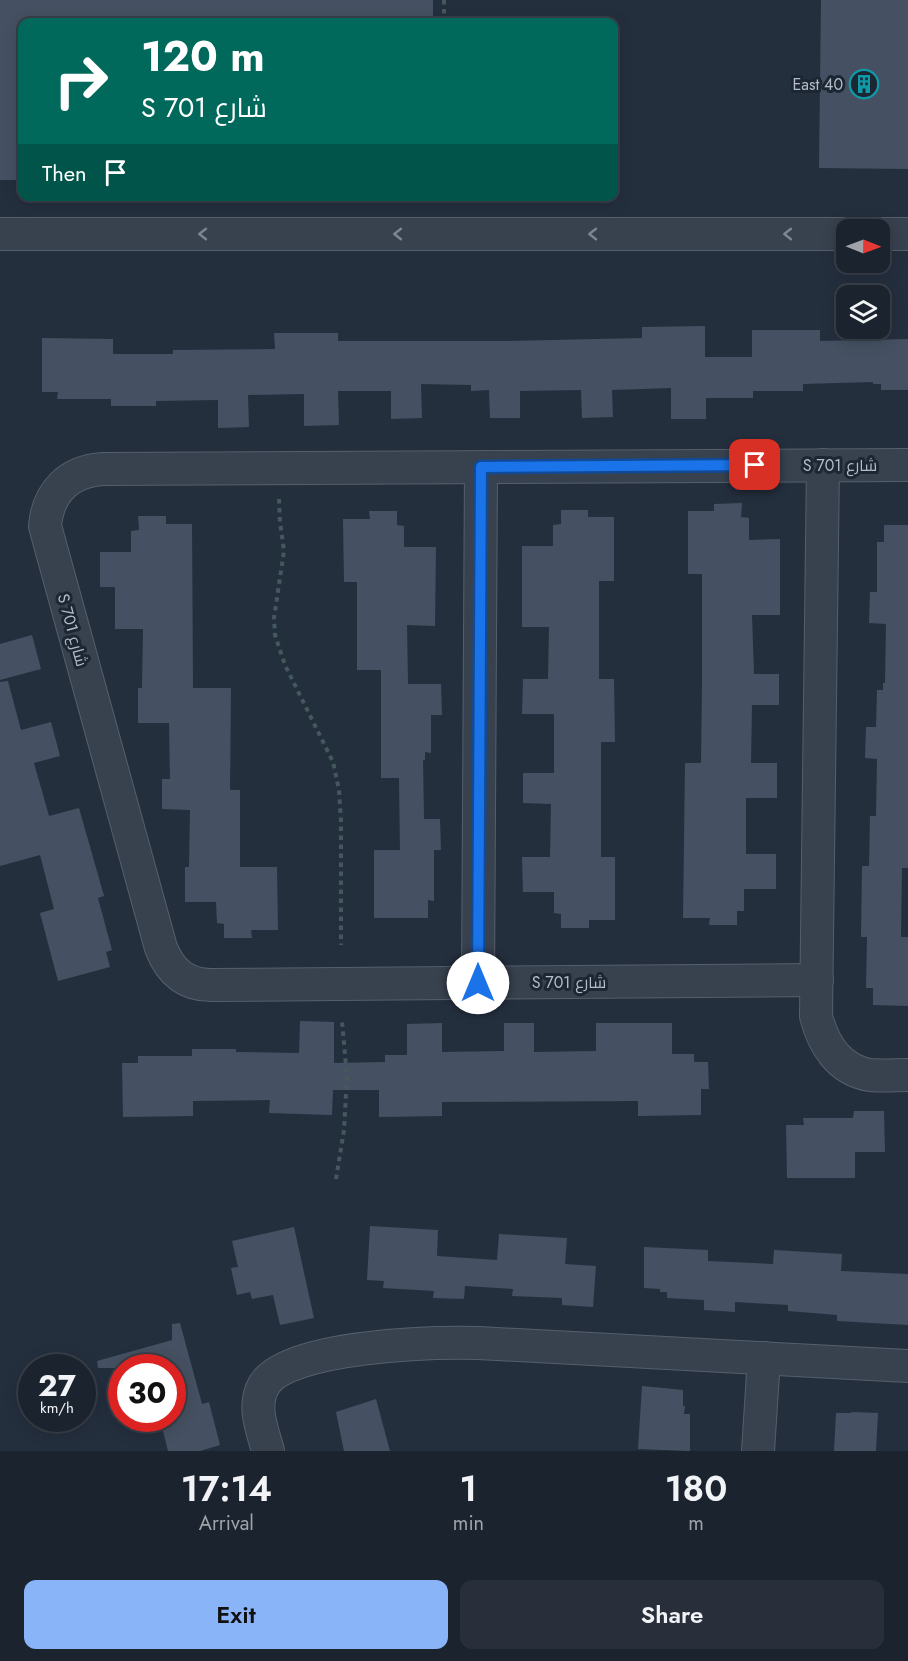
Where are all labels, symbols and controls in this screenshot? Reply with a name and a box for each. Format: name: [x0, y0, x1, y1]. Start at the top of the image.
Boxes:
text: 120 m: [141, 26, 265, 87]
icon: right: [42, 42, 120, 120]
building icon: East 40: [848, 68, 880, 100]
place label: East 40: [792, 73, 843, 96]
text: S 701 شارع: [141, 88, 267, 127]
icon: arrive: [99, 156, 132, 189]
text: Then: [42, 157, 87, 189]
north arrow: [836, 219, 890, 273]
map controls: [836, 219, 890, 339]
one-way arrow: [198, 228, 207, 240]
one-way arrow: [393, 228, 402, 240]
one-way arrow: [588, 228, 597, 240]
one-way arrow: [783, 228, 792, 240]
button: layers: [836, 285, 890, 339]
pin: [729, 439, 780, 490]
icon: arrive: [738, 448, 771, 481]
street label: S 701 شارع: [803, 454, 877, 477]
street label: S 701 شارع: [52, 591, 93, 669]
position arrow: [446, 951, 510, 1015]
street label: S 701 شارع: [532, 971, 606, 994]
speed limit sign: 30: [108, 1354, 186, 1432]
text: 27: [38, 1364, 76, 1407]
text: km/h: [40, 1397, 74, 1419]
text: 17:14: [181, 1462, 272, 1514]
text: 1: [460, 1462, 477, 1514]
text: 180: [665, 1462, 727, 1514]
text: Arrival: [199, 1509, 254, 1538]
text: min: [453, 1509, 484, 1538]
text: m: [688, 1509, 704, 1538]
button: Exit: [24, 1580, 448, 1649]
button: Share: [460, 1580, 884, 1649]

